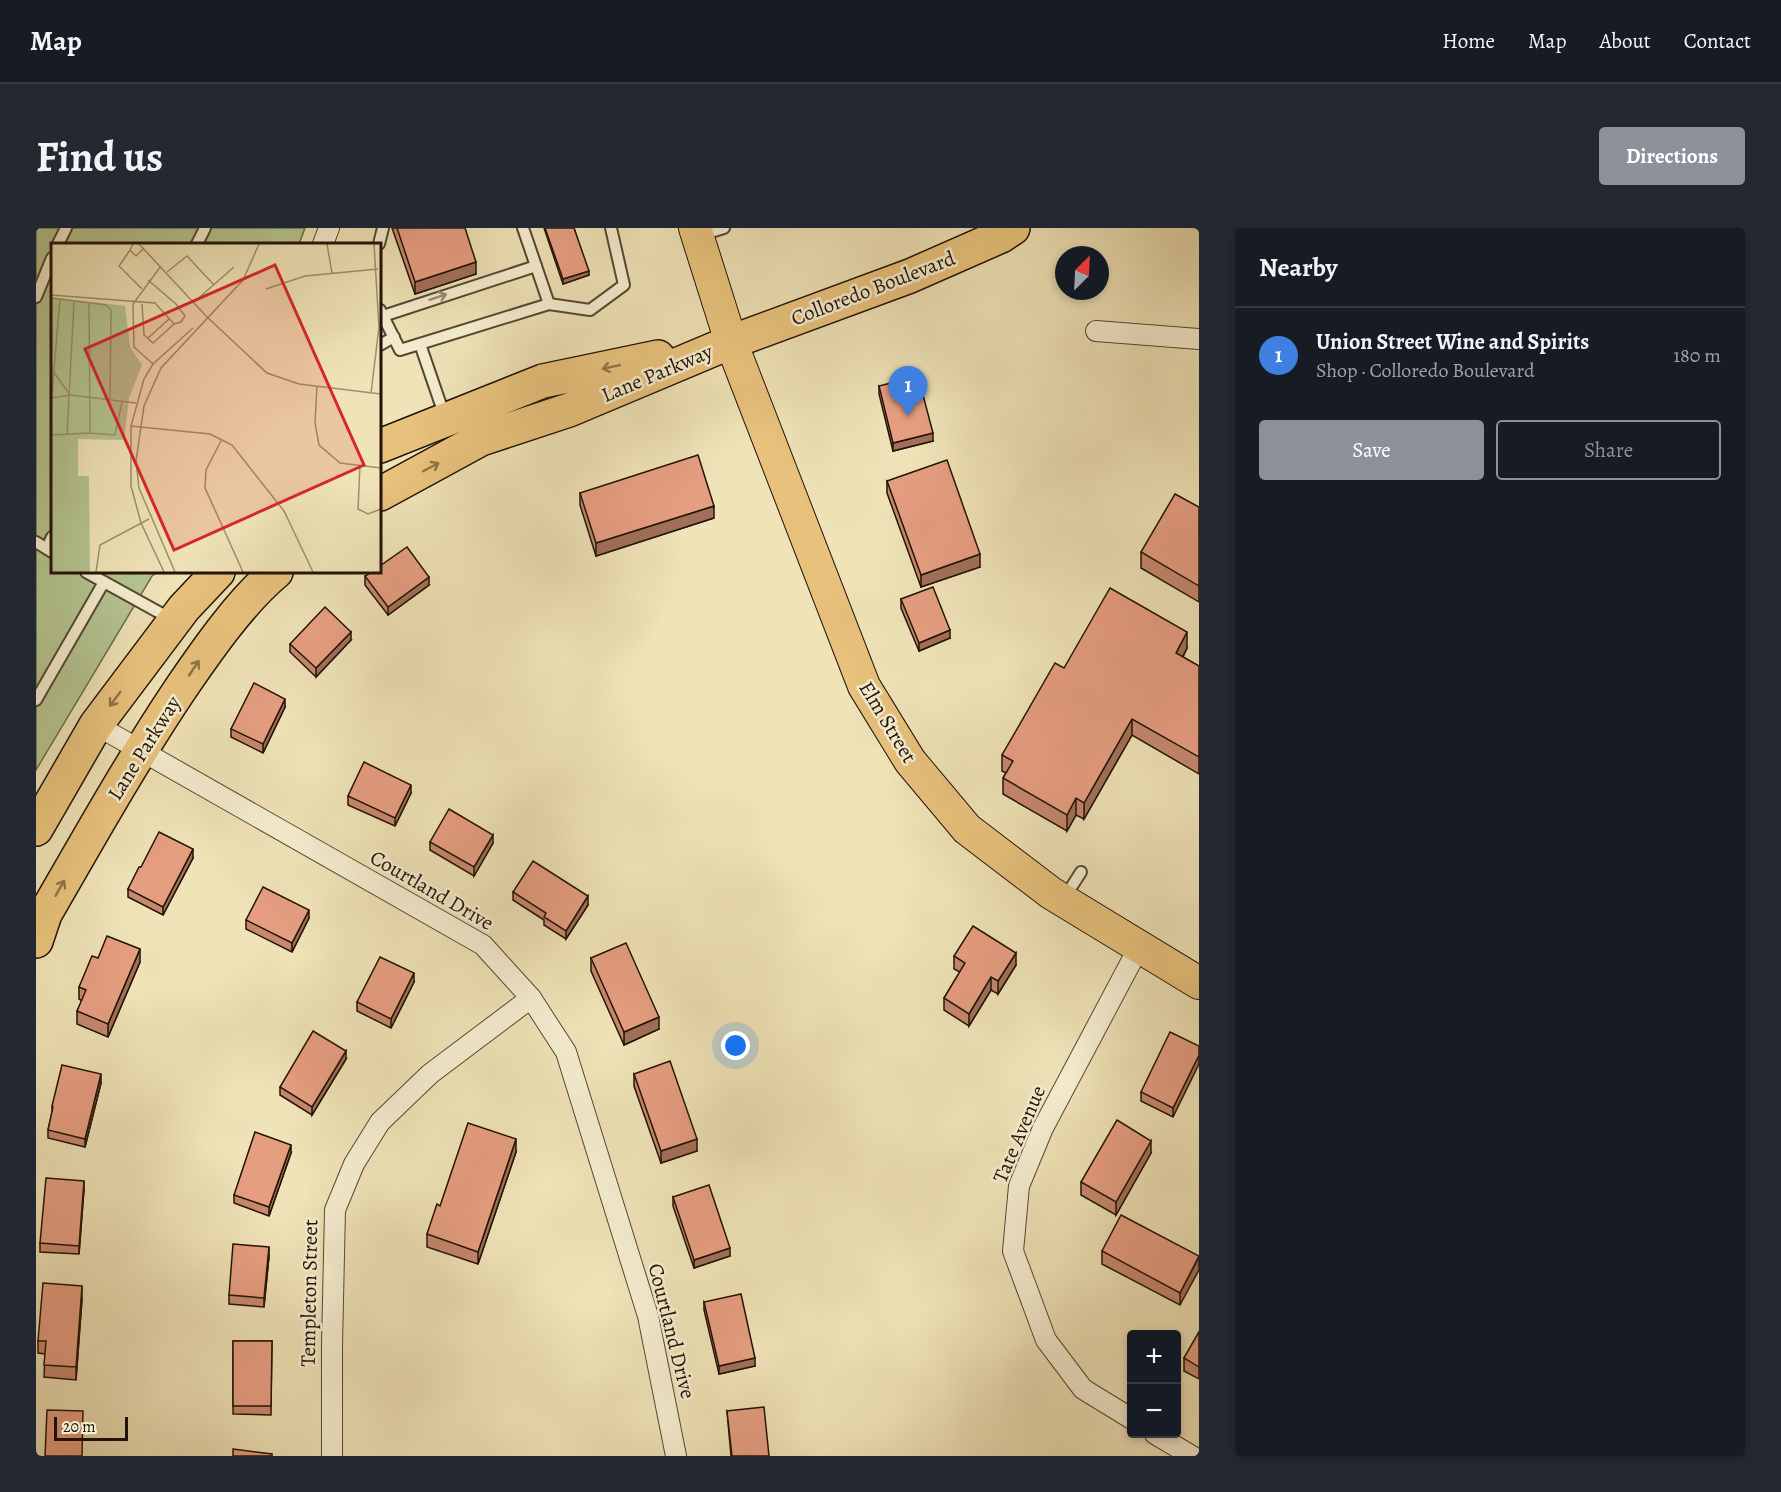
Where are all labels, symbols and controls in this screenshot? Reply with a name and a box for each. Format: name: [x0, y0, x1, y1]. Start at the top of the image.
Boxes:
text: Map: [30, 22, 82, 60]
text: Home: [1442, 27, 1495, 55]
text: Map: [1528, 27, 1566, 55]
text: About: [1599, 27, 1651, 55]
text: Contact: [1684, 27, 1751, 55]
button: Directions: [1599, 127, 1745, 185]
text: Find us: [36, 128, 163, 185]
inset map: [51, 243, 381, 573]
street label: Colloredo Boulevard: [787, 244, 960, 332]
north arrow: [1055, 246, 1109, 300]
text: Nearby: [1259, 250, 1338, 285]
one-way arrow: [428, 291, 447, 302]
text: Union Street Wine and Spirits: [1316, 327, 1589, 357]
street label: Lane Parkway: [597, 337, 717, 409]
text: 1: [1275, 342, 1282, 369]
text: 180 m: [1673, 342, 1721, 369]
text: Shop · Colloredo Boulevard: [1316, 357, 1535, 384]
one-way arrow: [602, 362, 622, 373]
pin: 1: [888, 366, 928, 416]
button: Save: [1259, 420, 1484, 480]
button: Share: [1496, 420, 1721, 480]
one-way arrow: [422, 461, 439, 473]
one-way arrow: [188, 660, 201, 677]
street label: Elm Street: [853, 676, 923, 768]
street label: Lane Parkway: [101, 690, 188, 806]
one-way arrow: [109, 690, 122, 706]
street label: Courtland Drive: [365, 843, 499, 937]
one-way arrow: [54, 880, 66, 897]
your location: [721, 1031, 750, 1060]
street label: Tate Avenue: [986, 1081, 1052, 1187]
street label: Templeton Street: [294, 1219, 324, 1367]
street label: Courtland Drive: [642, 1260, 702, 1402]
map controls: [1127, 1330, 1181, 1438]
button: +: [1127, 1330, 1181, 1384]
button: −: [1127, 1384, 1181, 1438]
scale bar: [54, 1414, 128, 1442]
text: 20 m: [63, 1416, 96, 1438]

